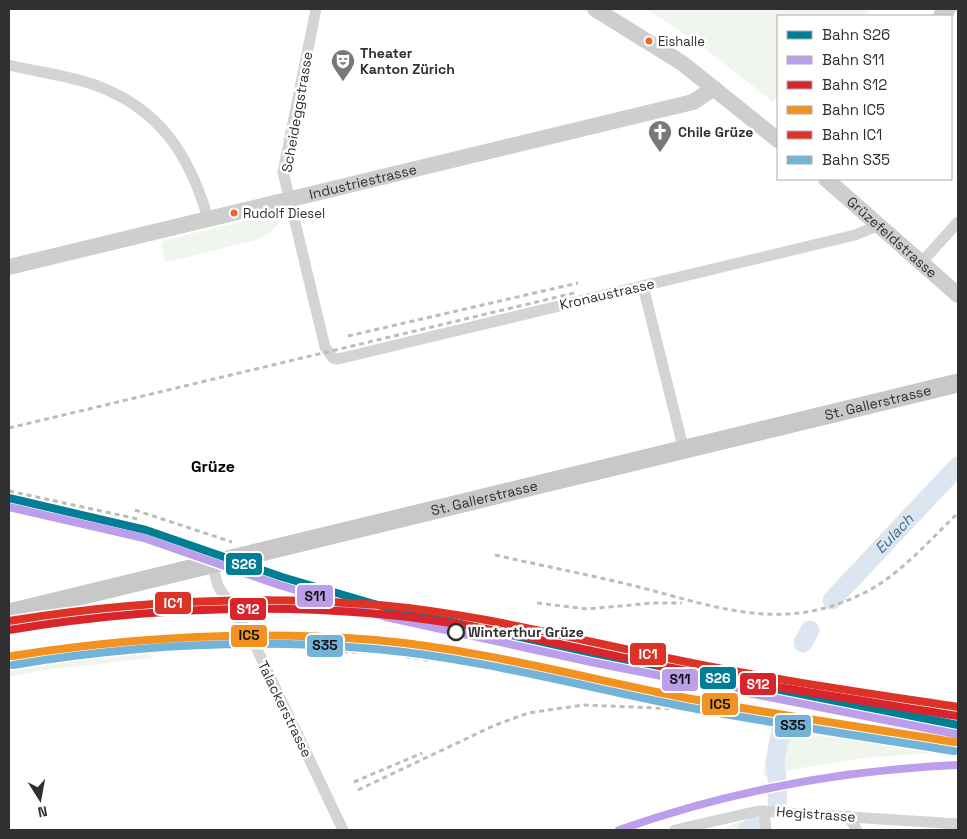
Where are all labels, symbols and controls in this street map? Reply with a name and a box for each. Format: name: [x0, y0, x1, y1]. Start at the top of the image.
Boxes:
legend: [777, 15, 952, 180]
text: Bahn S26: [822, 25, 890, 44]
place label: Eishalle: [658, 33, 705, 50]
marker: Eishalle: [644, 36, 654, 46]
place label: Theater Kanton Zürich: [360, 44, 455, 78]
theatre icon: Theater Kanton Zürich: [330, 48, 356, 82]
street label: Scheideggstrasse: [278, 50, 316, 174]
text: Bahn S11: [822, 50, 885, 69]
text: Bahn S12: [822, 75, 887, 94]
text: Bahn IC5: [822, 100, 885, 119]
church icon: Chile Grüze: [647, 119, 673, 153]
place label: Chile Grüze: [678, 123, 753, 141]
text: Bahn IC1: [822, 125, 882, 144]
text: Bahn S35: [822, 150, 890, 169]
street label: Industriestrasse: [307, 160, 418, 203]
street label: Grüzefeldstrasse: [843, 193, 941, 282]
place label: Rudolf Diesel: [243, 205, 325, 222]
marker: Rudolf Diesel: [229, 208, 239, 218]
street label: Kronaustrasse: [558, 274, 656, 314]
street label: St. Gallerstrasse: [823, 381, 933, 424]
district label: Grüze: [191, 456, 235, 477]
street label: St. Gallerstrasse: [429, 476, 539, 519]
water label: Eulach: [871, 509, 918, 557]
line badge: S26: [225, 552, 263, 576]
text: S26: [231, 555, 257, 573]
line badge: S11: [296, 584, 334, 608]
text: S11: [304, 587, 326, 605]
line badge: IC1: [154, 591, 192, 615]
text: IC1: [163, 594, 183, 612]
line badge: S12: [229, 597, 267, 621]
text: S12: [236, 600, 260, 618]
marker: Winterthur Grüze: [447, 623, 465, 641]
place label: Winterthur Grüze: [468, 623, 584, 641]
line badge: IC5: [230, 624, 268, 648]
text: IC5: [238, 626, 260, 644]
line badge: S35: [306, 634, 344, 658]
text: S35: [312, 636, 338, 654]
line badge: IC1: [629, 642, 667, 666]
text: IC1: [638, 645, 658, 663]
street label: Talackerstrasse: [254, 658, 316, 760]
line badge: S26: [699, 666, 737, 690]
line badge: S11: [661, 668, 699, 692]
text: S26: [705, 669, 731, 687]
text: S11: [669, 670, 691, 688]
line badge: S12: [739, 672, 777, 696]
text: S12: [746, 675, 770, 693]
line badge: IC5: [701, 692, 739, 716]
text: IC5: [709, 695, 731, 713]
line badge: S35: [774, 714, 812, 738]
text: S35: [780, 716, 806, 734]
north arrow: [15, 774, 65, 824]
text: N: [36, 802, 49, 821]
street label: Hegistrasse: [776, 802, 856, 826]

